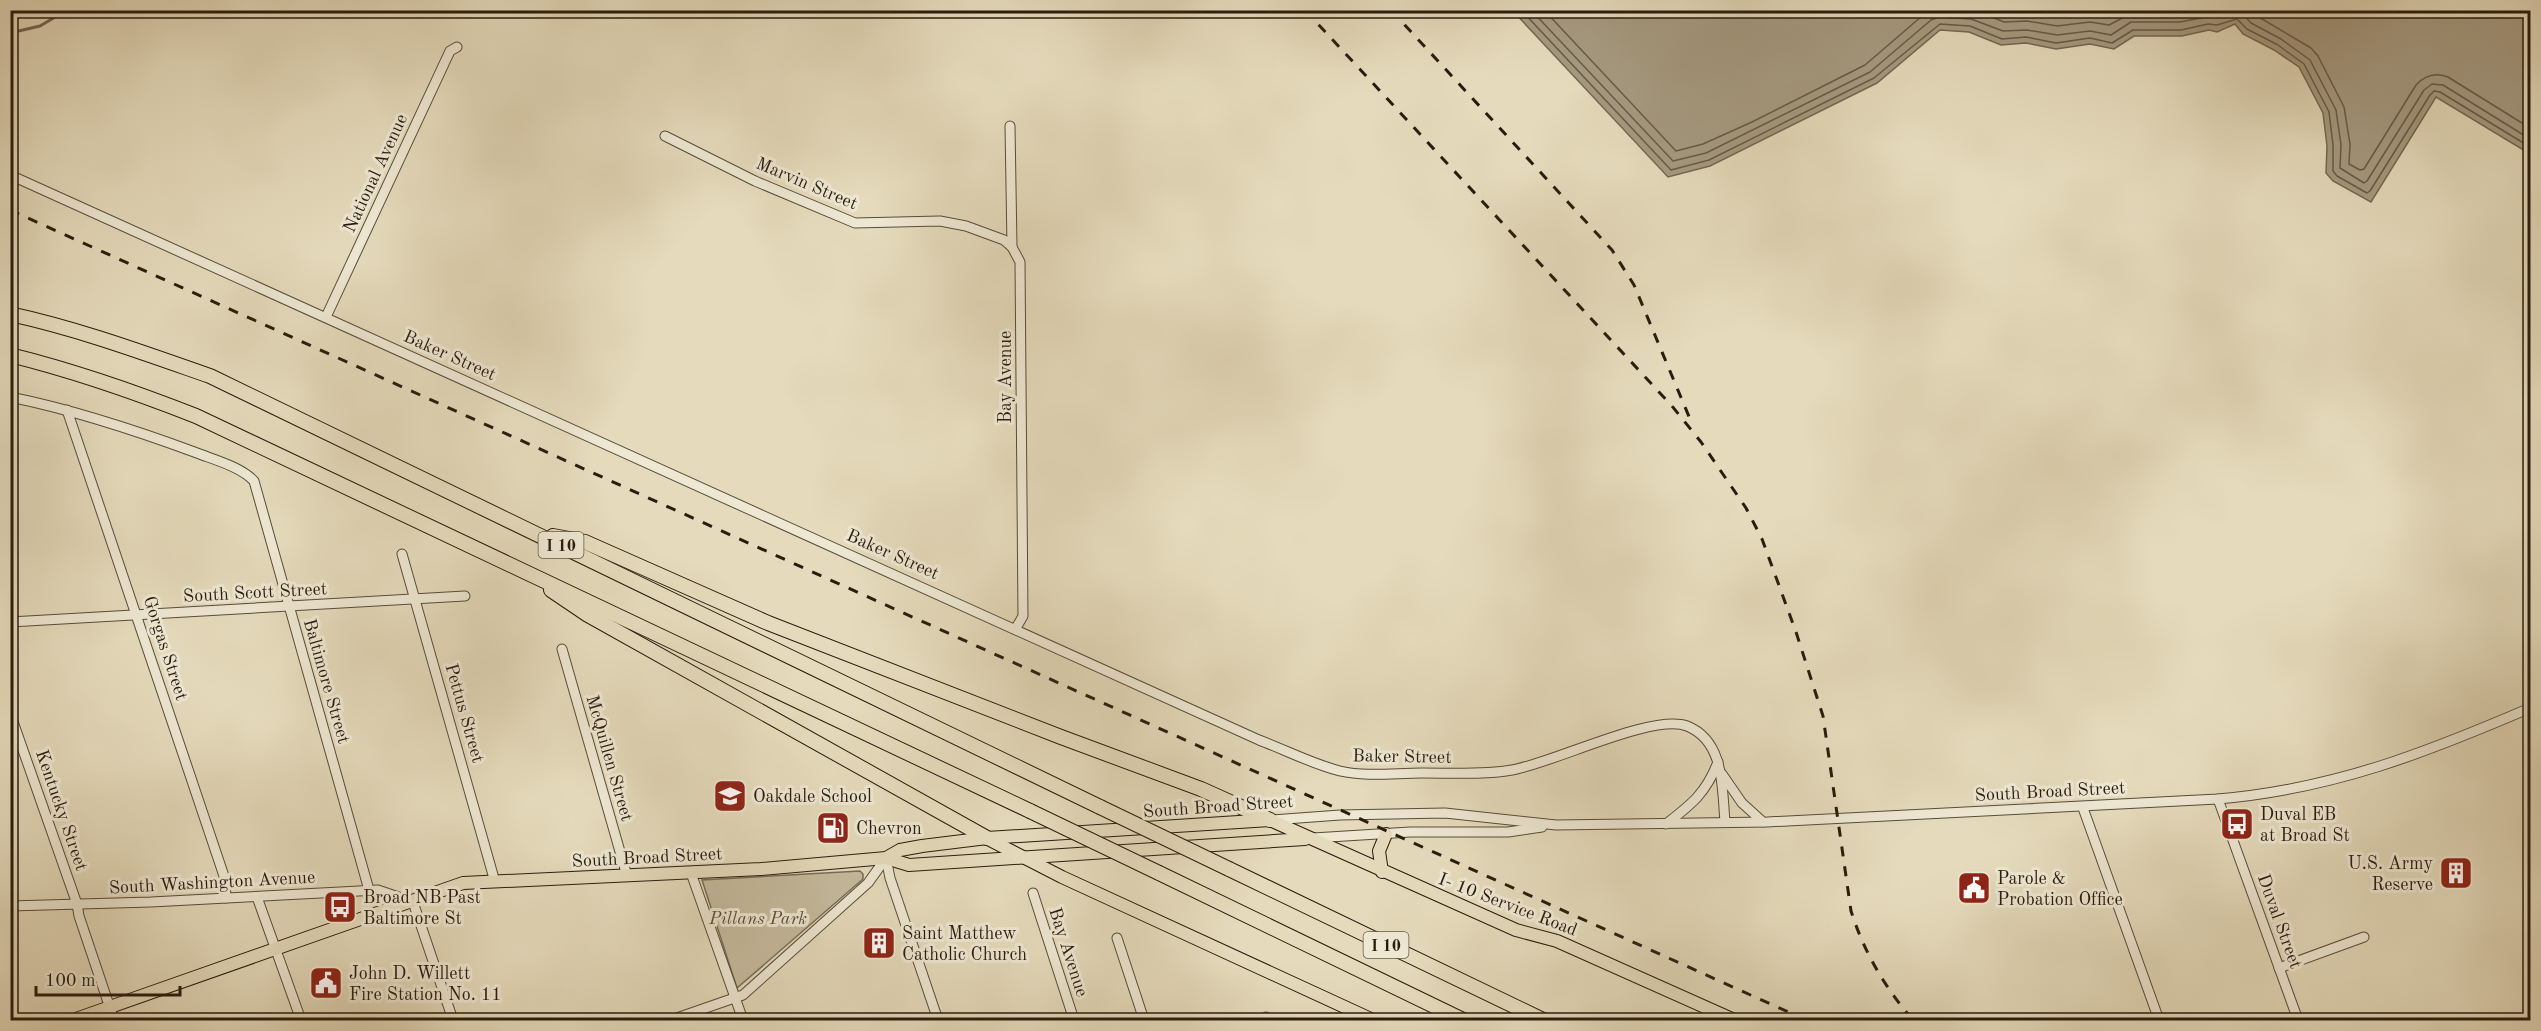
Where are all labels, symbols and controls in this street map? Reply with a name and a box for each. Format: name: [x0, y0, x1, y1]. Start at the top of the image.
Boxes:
street label: National Avenue: [341, 111, 411, 235]
street label: Marvin Street: [753, 154, 860, 213]
street label: Baker Street: [401, 328, 499, 384]
street label: Bay Avenue: [997, 331, 1015, 423]
street label: Baker Street: [844, 527, 942, 583]
road number: I 10: [538, 532, 584, 558]
street label: South Scott Street: [183, 580, 327, 606]
street label: Gorgas Street: [140, 594, 190, 703]
street label: Baltimore Street: [300, 617, 352, 746]
street label: Pettus Street: [441, 662, 487, 765]
street label: McQuillen Street: [582, 693, 636, 823]
street label: Kentucky Street: [32, 747, 90, 873]
street label: Baker Street: [1352, 747, 1452, 767]
school or university icon: Oakdale School: [712, 778, 748, 814]
street label: South Broad Street: [1974, 779, 2126, 805]
place label: Oakdale School: [753, 788, 872, 806]
street label: South Broad Street: [1142, 793, 1294, 821]
bus stop icon: Duval EB at Broad St: [2219, 806, 2255, 842]
place label: Duval EB at Broad St: [2260, 806, 2350, 845]
fuel station icon: Chevron: [815, 810, 851, 846]
place label: Chevron: [856, 820, 922, 838]
street label: South Broad Street: [571, 845, 723, 871]
place label: U.S. Army Reserve: [2348, 855, 2433, 894]
building icon: U.S. Army Reserve: [2438, 855, 2474, 891]
street label: South Washington Avenue: [108, 869, 316, 897]
street label: I- 10 Service Road: [1436, 870, 1580, 940]
public building icon: Parole & Probation Office: [1956, 870, 1992, 906]
place label: Parole & Probation Office: [1997, 870, 2123, 909]
street label: Duval Street: [2254, 872, 2304, 971]
bus stop icon: Broad NB Past Baltimore St: [322, 889, 358, 925]
place label: Broad NB Past Baltimore St: [363, 889, 481, 928]
street label: Bay Avenue: [1045, 905, 1091, 999]
park label: Pillans Park: [708, 910, 807, 928]
building icon: Saint Matthew Catholic Church: [861, 925, 897, 961]
place label: Saint Matthew Catholic Church: [902, 925, 1027, 964]
road number: I 10: [1364, 932, 1408, 958]
scale bar: [36, 959, 180, 997]
public building icon: John D. Willett Fire Station No. 11: [308, 965, 344, 1001]
place label: John D. Willett Fire Station No. 11: [349, 965, 502, 1004]
text: 100 m: [45, 972, 96, 990]

